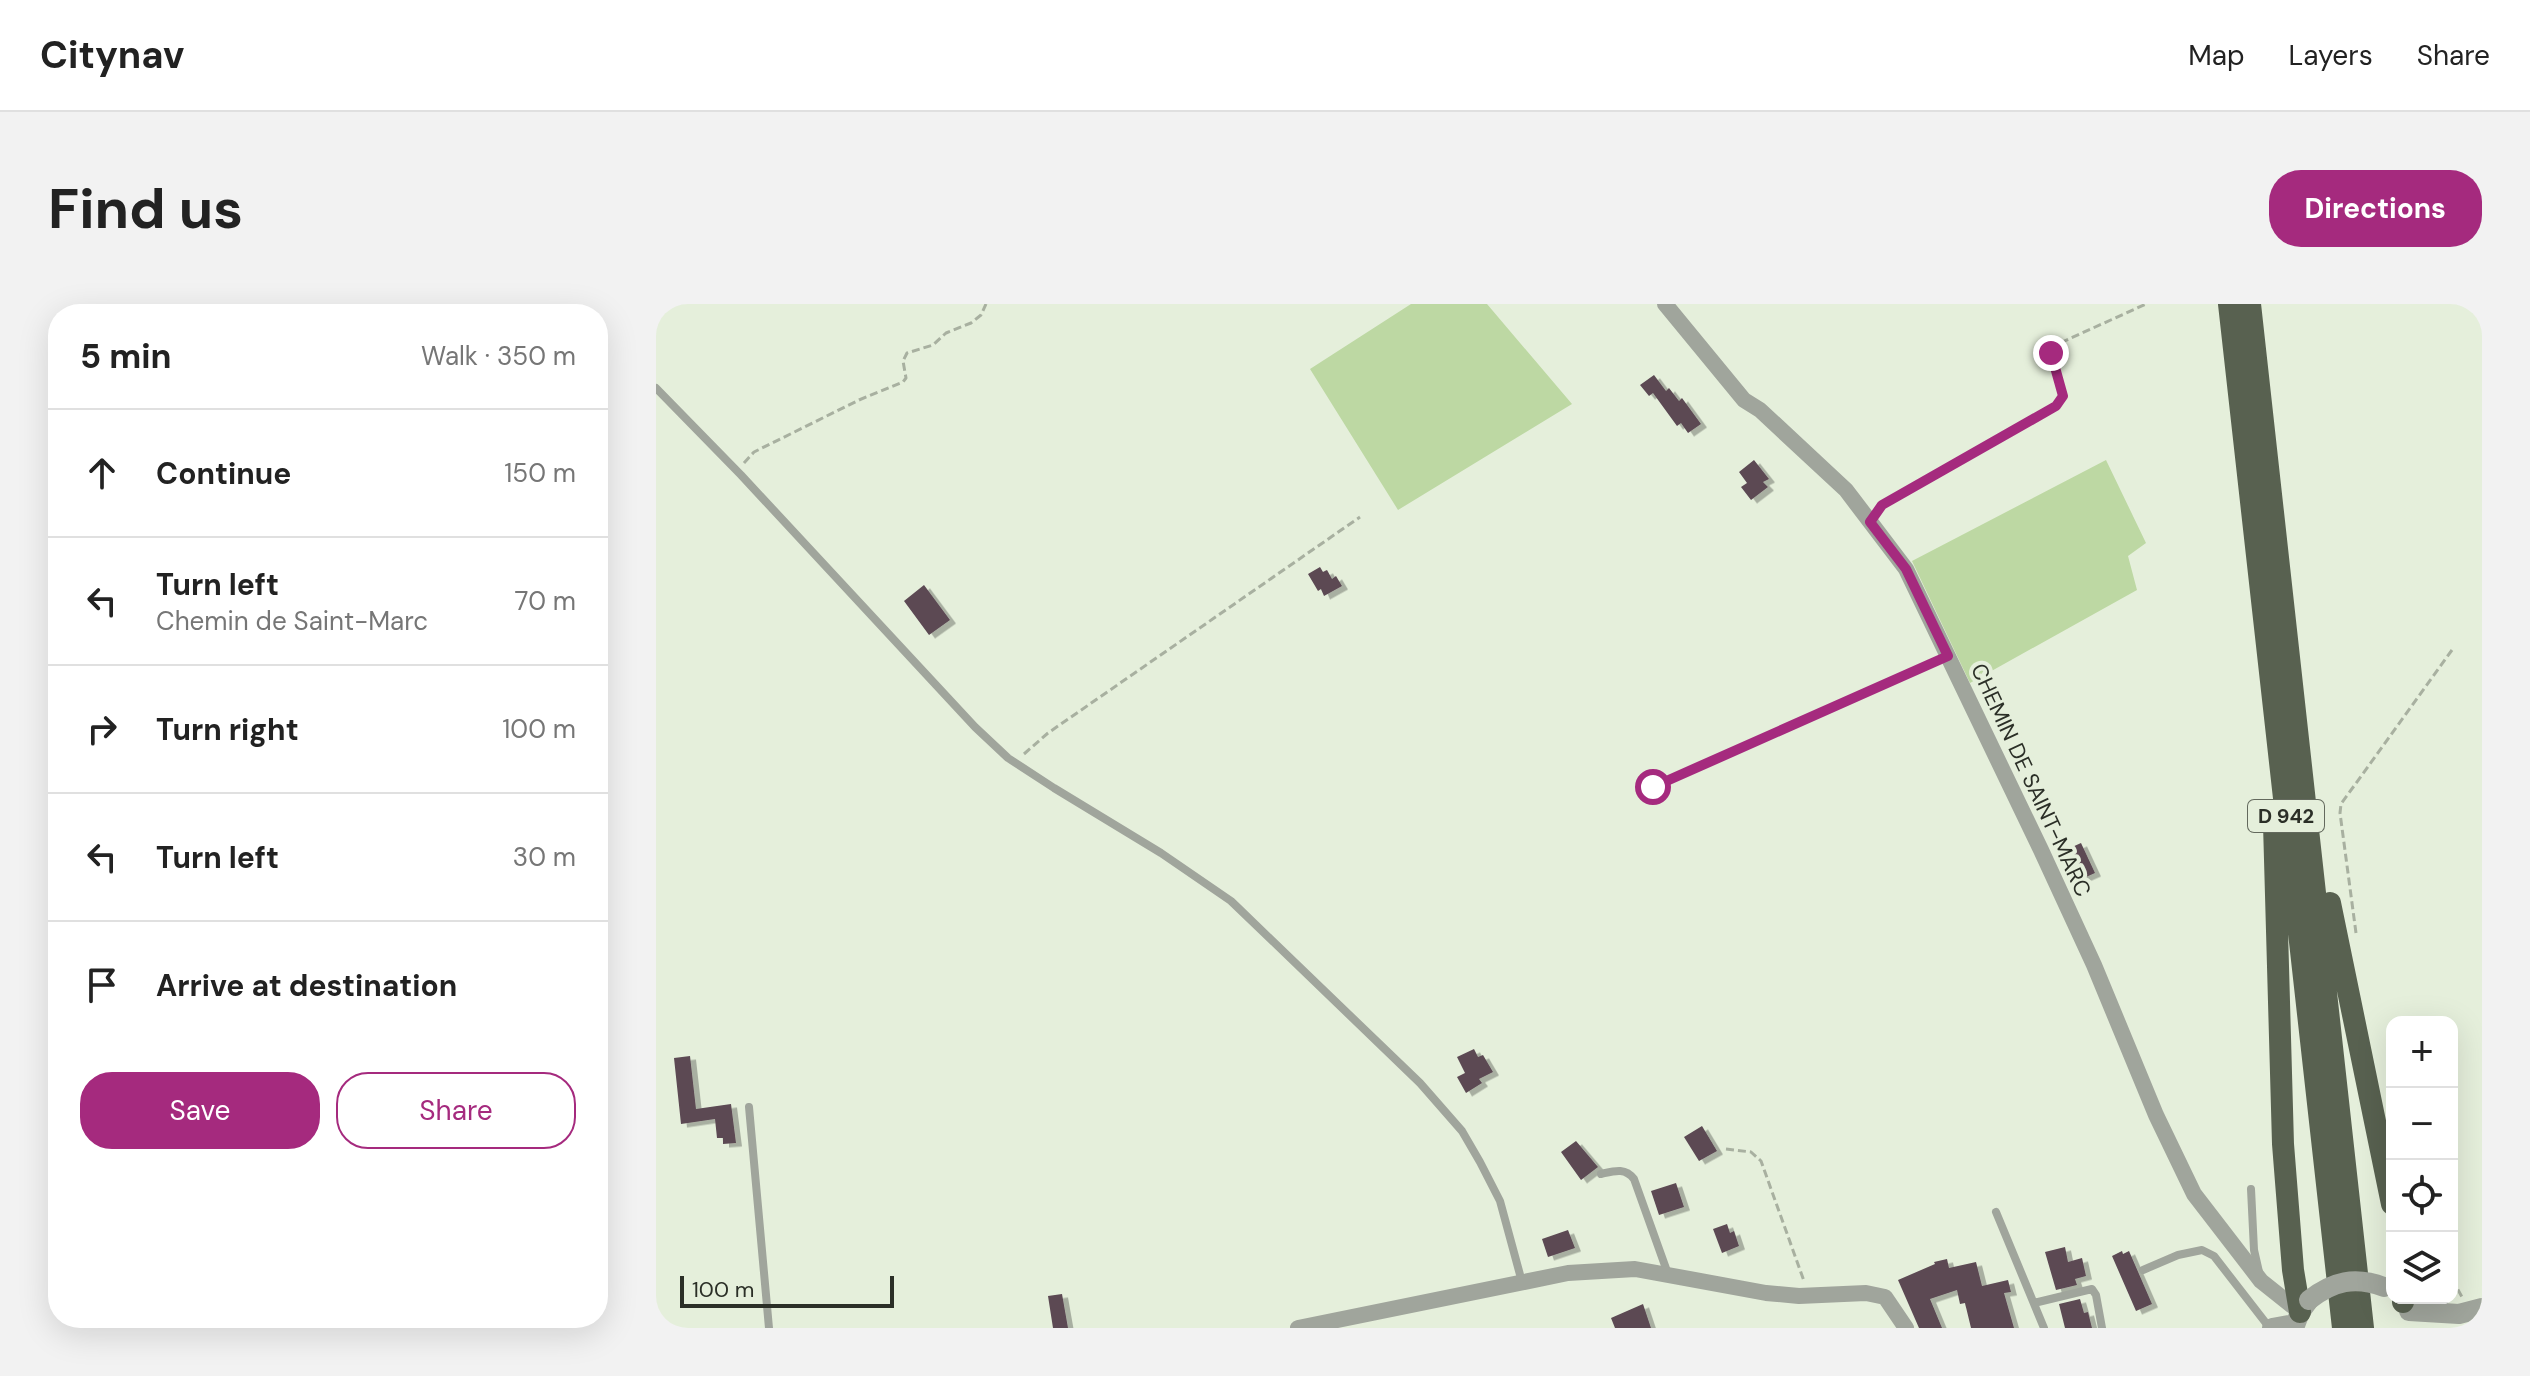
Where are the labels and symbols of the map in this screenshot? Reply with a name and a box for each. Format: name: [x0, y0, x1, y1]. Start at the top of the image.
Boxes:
route end: [2033, 335, 2069, 371]
street label: CHEMIN DE SAINT-MARC: [1964, 659, 2098, 901]
route start: [1635, 769, 1671, 805]
road number: D 942: [2248, 800, 2324, 832]
scale bar: [680, 1272, 894, 1308]

